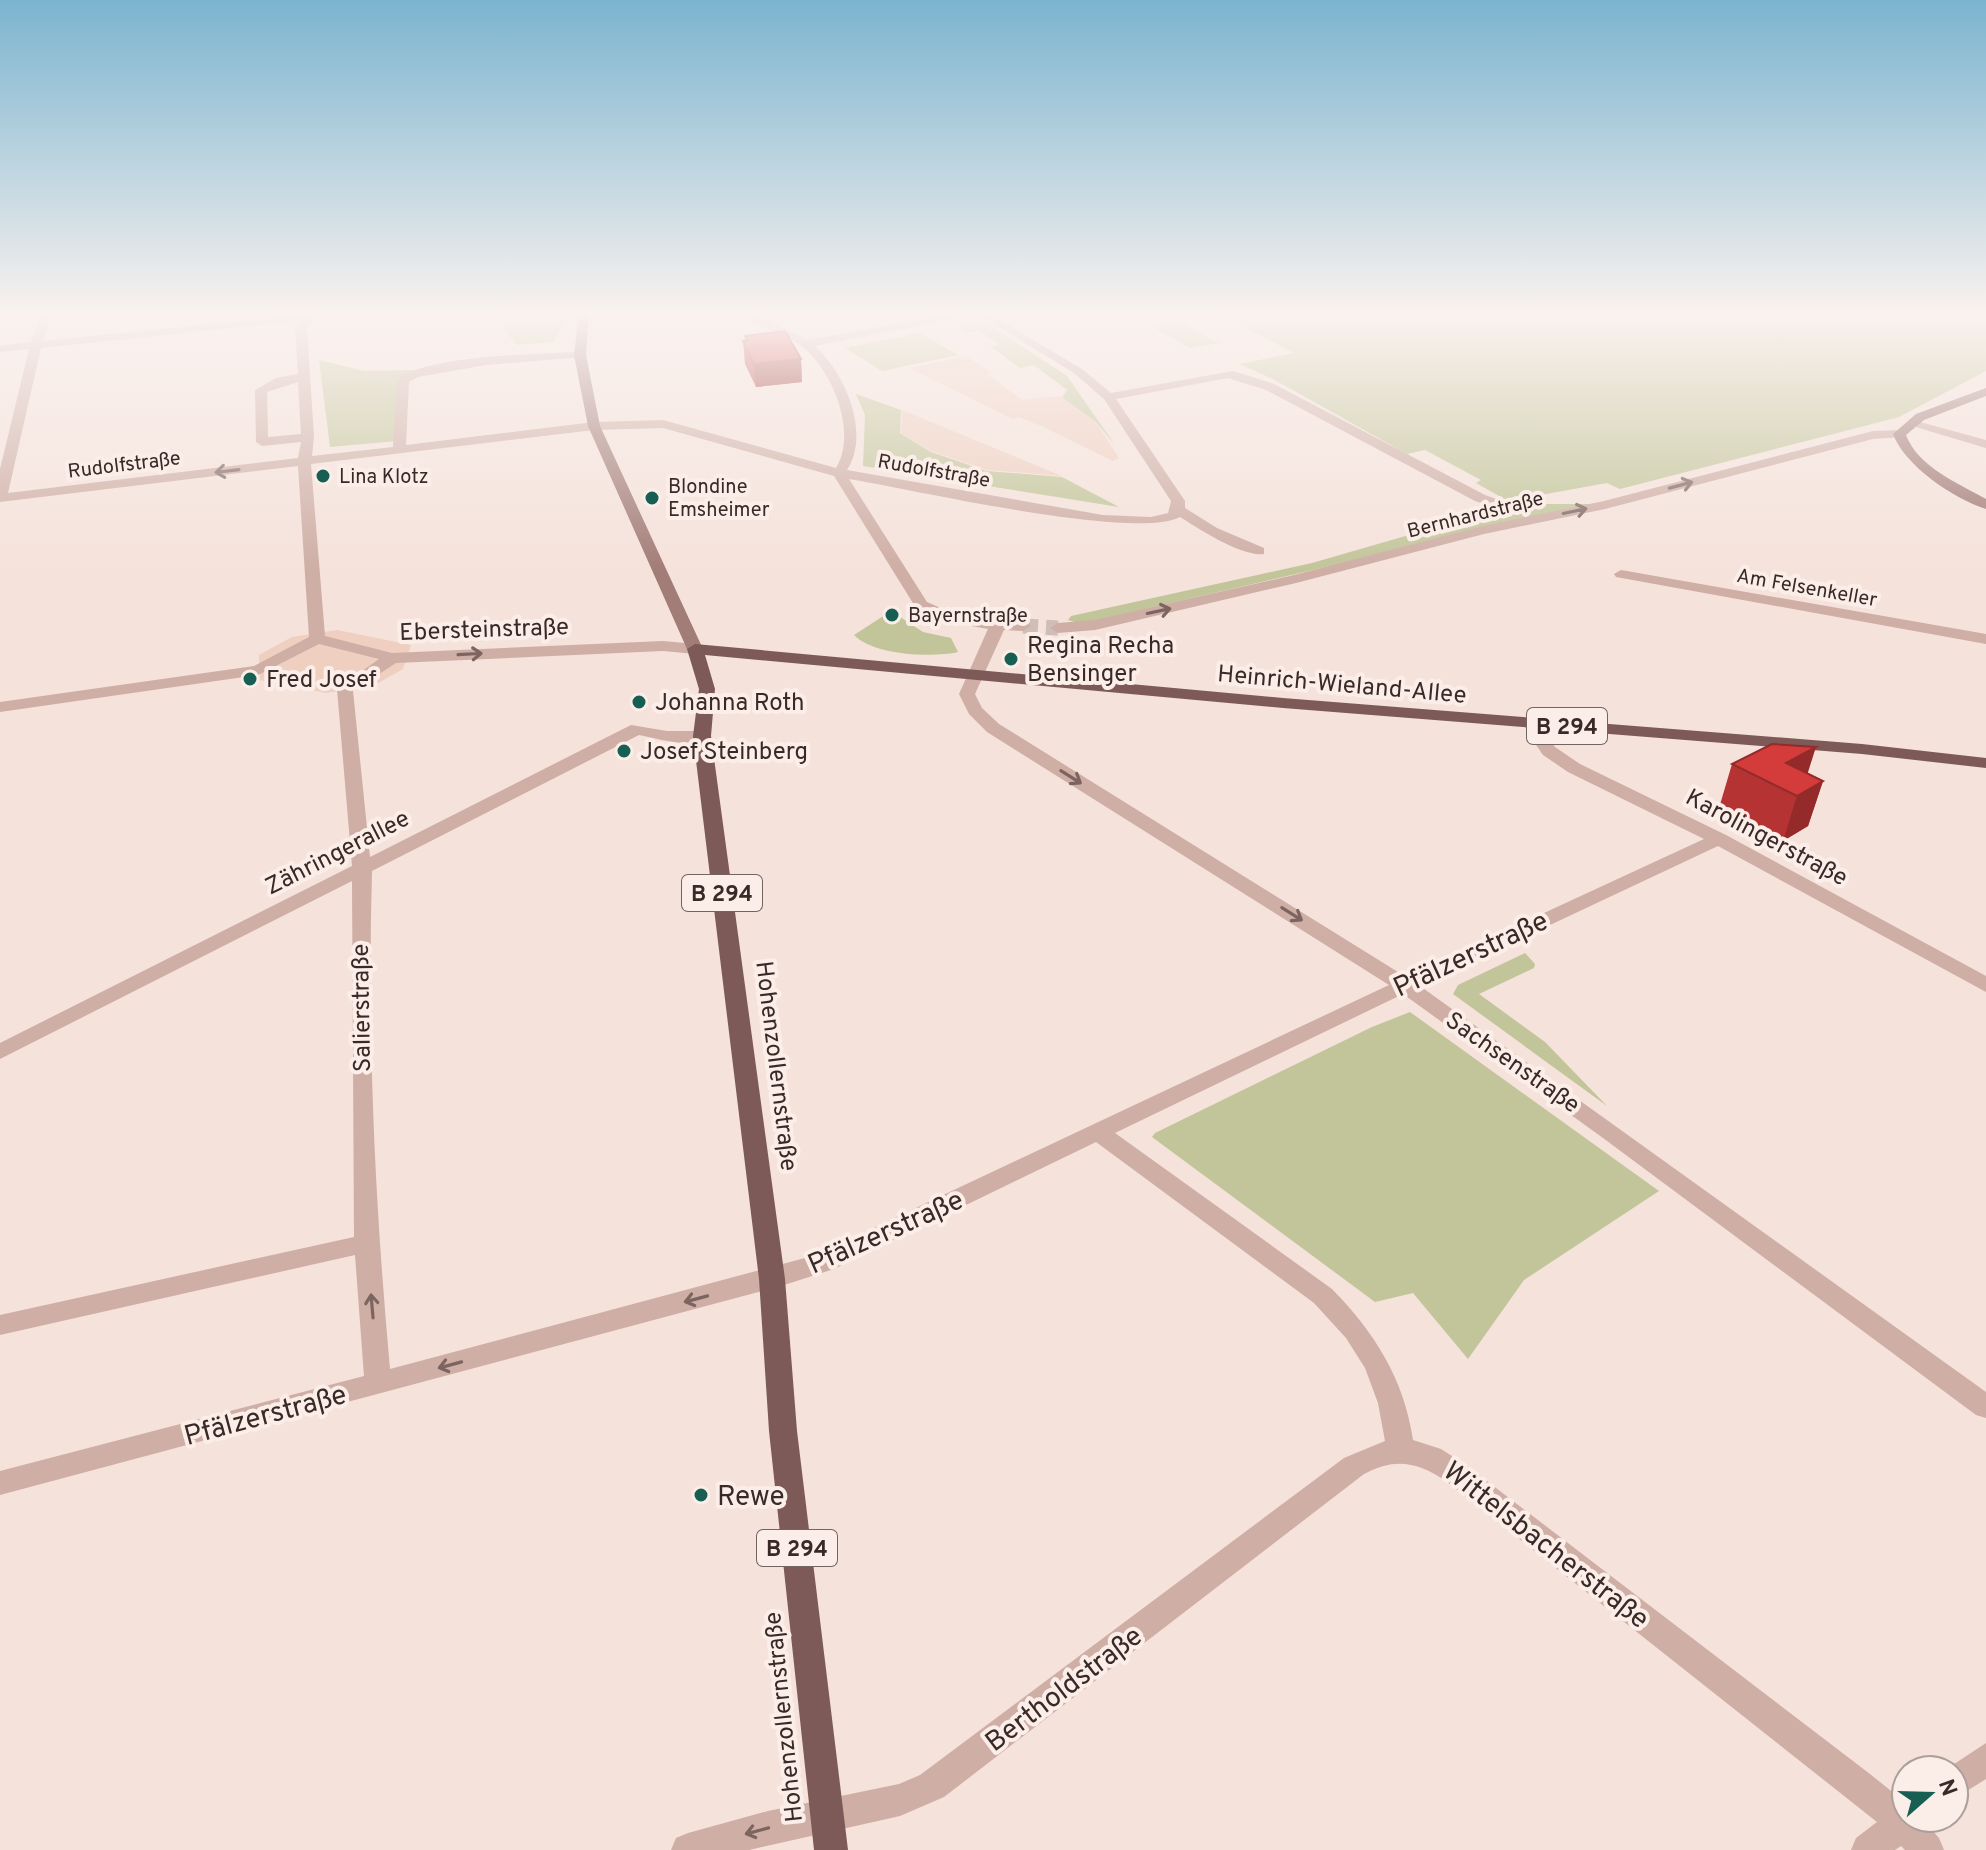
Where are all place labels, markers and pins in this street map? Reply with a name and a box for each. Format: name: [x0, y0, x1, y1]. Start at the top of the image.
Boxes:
place label: Lina Klotz: [339, 465, 429, 491]
marker: Lina Klotz: [314, 467, 332, 485]
place label: Blondine Emsheimer: [668, 475, 770, 524]
marker: Blondine Emsheimer: [643, 489, 661, 507]
place label: Bayernstraße: [908, 604, 1028, 630]
marker: Bayernstraße: [883, 606, 901, 624]
place label: Regina Recha Bensinger: [1027, 632, 1174, 690]
marker: Regina Recha Bensinger: [1002, 650, 1020, 668]
place label: Fred Josef: [266, 666, 377, 696]
marker: Fred Josef: [241, 670, 259, 688]
place label: Johanna Roth: [655, 689, 804, 719]
marker: Johanna Roth: [630, 693, 648, 711]
place label: Josef Steinberg: [640, 738, 808, 768]
marker: Josef Steinberg: [615, 742, 633, 760]
place label: Rewe: [717, 1480, 785, 1516]
marker: Rewe: [692, 1486, 710, 1504]

